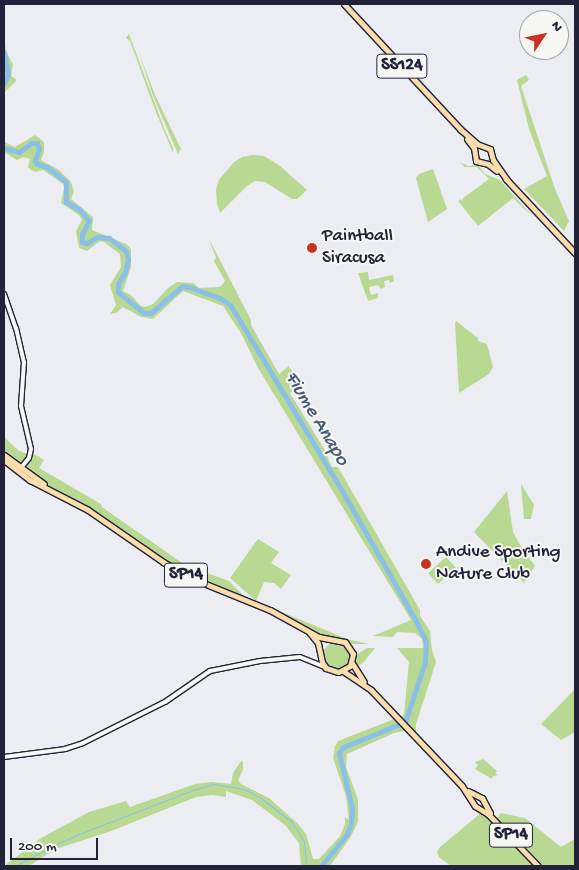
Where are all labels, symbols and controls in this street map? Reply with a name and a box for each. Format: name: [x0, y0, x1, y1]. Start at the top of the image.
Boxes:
north arrow: [519, 10, 569, 60]
text: N: [546, 18, 566, 35]
road number: SS124: [376, 50, 428, 82]
place label: Paintball Siracusa: [322, 226, 393, 270]
marker: Paintball Siracusa: [306, 242, 318, 254]
water label: Fiume Anapo: [278, 367, 354, 471]
place label: Andive Sporting Nature Club: [436, 542, 561, 586]
marker: Andive Sporting Nature Club: [420, 558, 432, 570]
road number: SP14: [164, 560, 208, 590]
road number: SP14: [488, 820, 534, 850]
scale bar: [12, 828, 100, 860]
text: 200 m: [18, 838, 57, 856]

